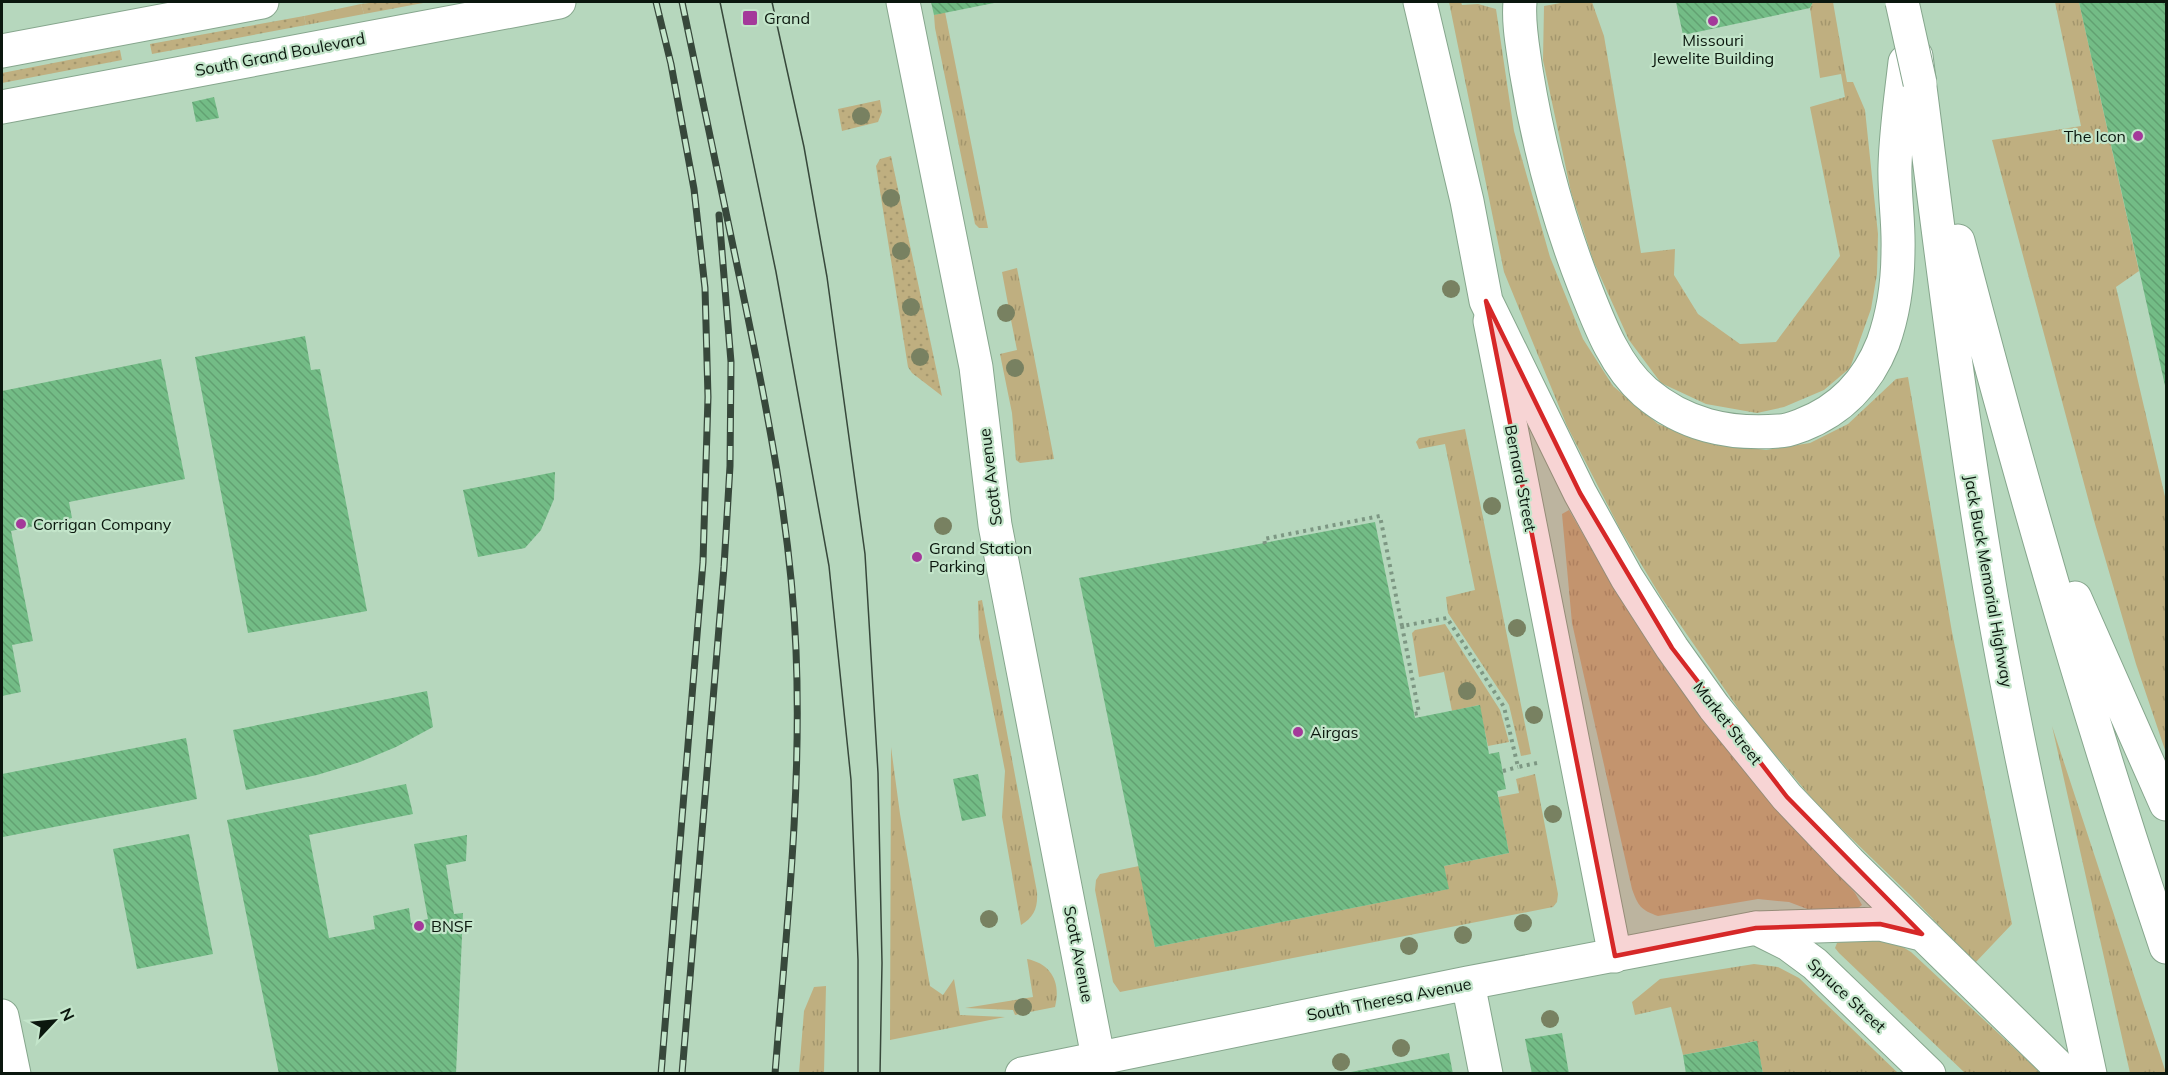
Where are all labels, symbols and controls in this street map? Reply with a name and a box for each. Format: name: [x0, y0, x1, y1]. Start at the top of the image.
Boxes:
place label: Grand: [764, 8, 810, 28]
marker: Grand: [741, 9, 759, 27]
marker: Missouri Jewelite Building: [1706, 14, 1720, 28]
street label: South Grand Boulevard: [193, 28, 367, 80]
place label: Missouri Jewelite Building: [1652, 30, 1774, 68]
place label: The Icon: [2064, 126, 2126, 146]
marker: The Icon: [2131, 129, 2145, 143]
street label: Bernard Street: [1501, 423, 1541, 533]
street label: Scott Avenue: [974, 427, 1006, 527]
street label: Jack Buck Memorial Highway: [1960, 473, 2018, 689]
place label: Corrigan Company: [33, 514, 172, 534]
marker: Corrigan Company: [14, 517, 28, 531]
place label: Grand Station Parking: [929, 538, 1032, 576]
marker: Grand Station Parking: [910, 550, 924, 564]
street label: Market Street: [1689, 677, 1767, 769]
place label: Airgas: [1310, 722, 1359, 742]
marker: Airgas: [1291, 725, 1305, 739]
street label: Scott Avenue: [1060, 904, 1098, 1004]
place label: BNSF: [431, 916, 473, 936]
marker: BNSF: [412, 919, 426, 933]
street label: Spruce Street: [1804, 954, 1890, 1037]
street label: South Theresa Avenue: [1305, 973, 1473, 1025]
north arrow: [24, 991, 84, 1051]
text: N: [56, 1005, 79, 1024]

